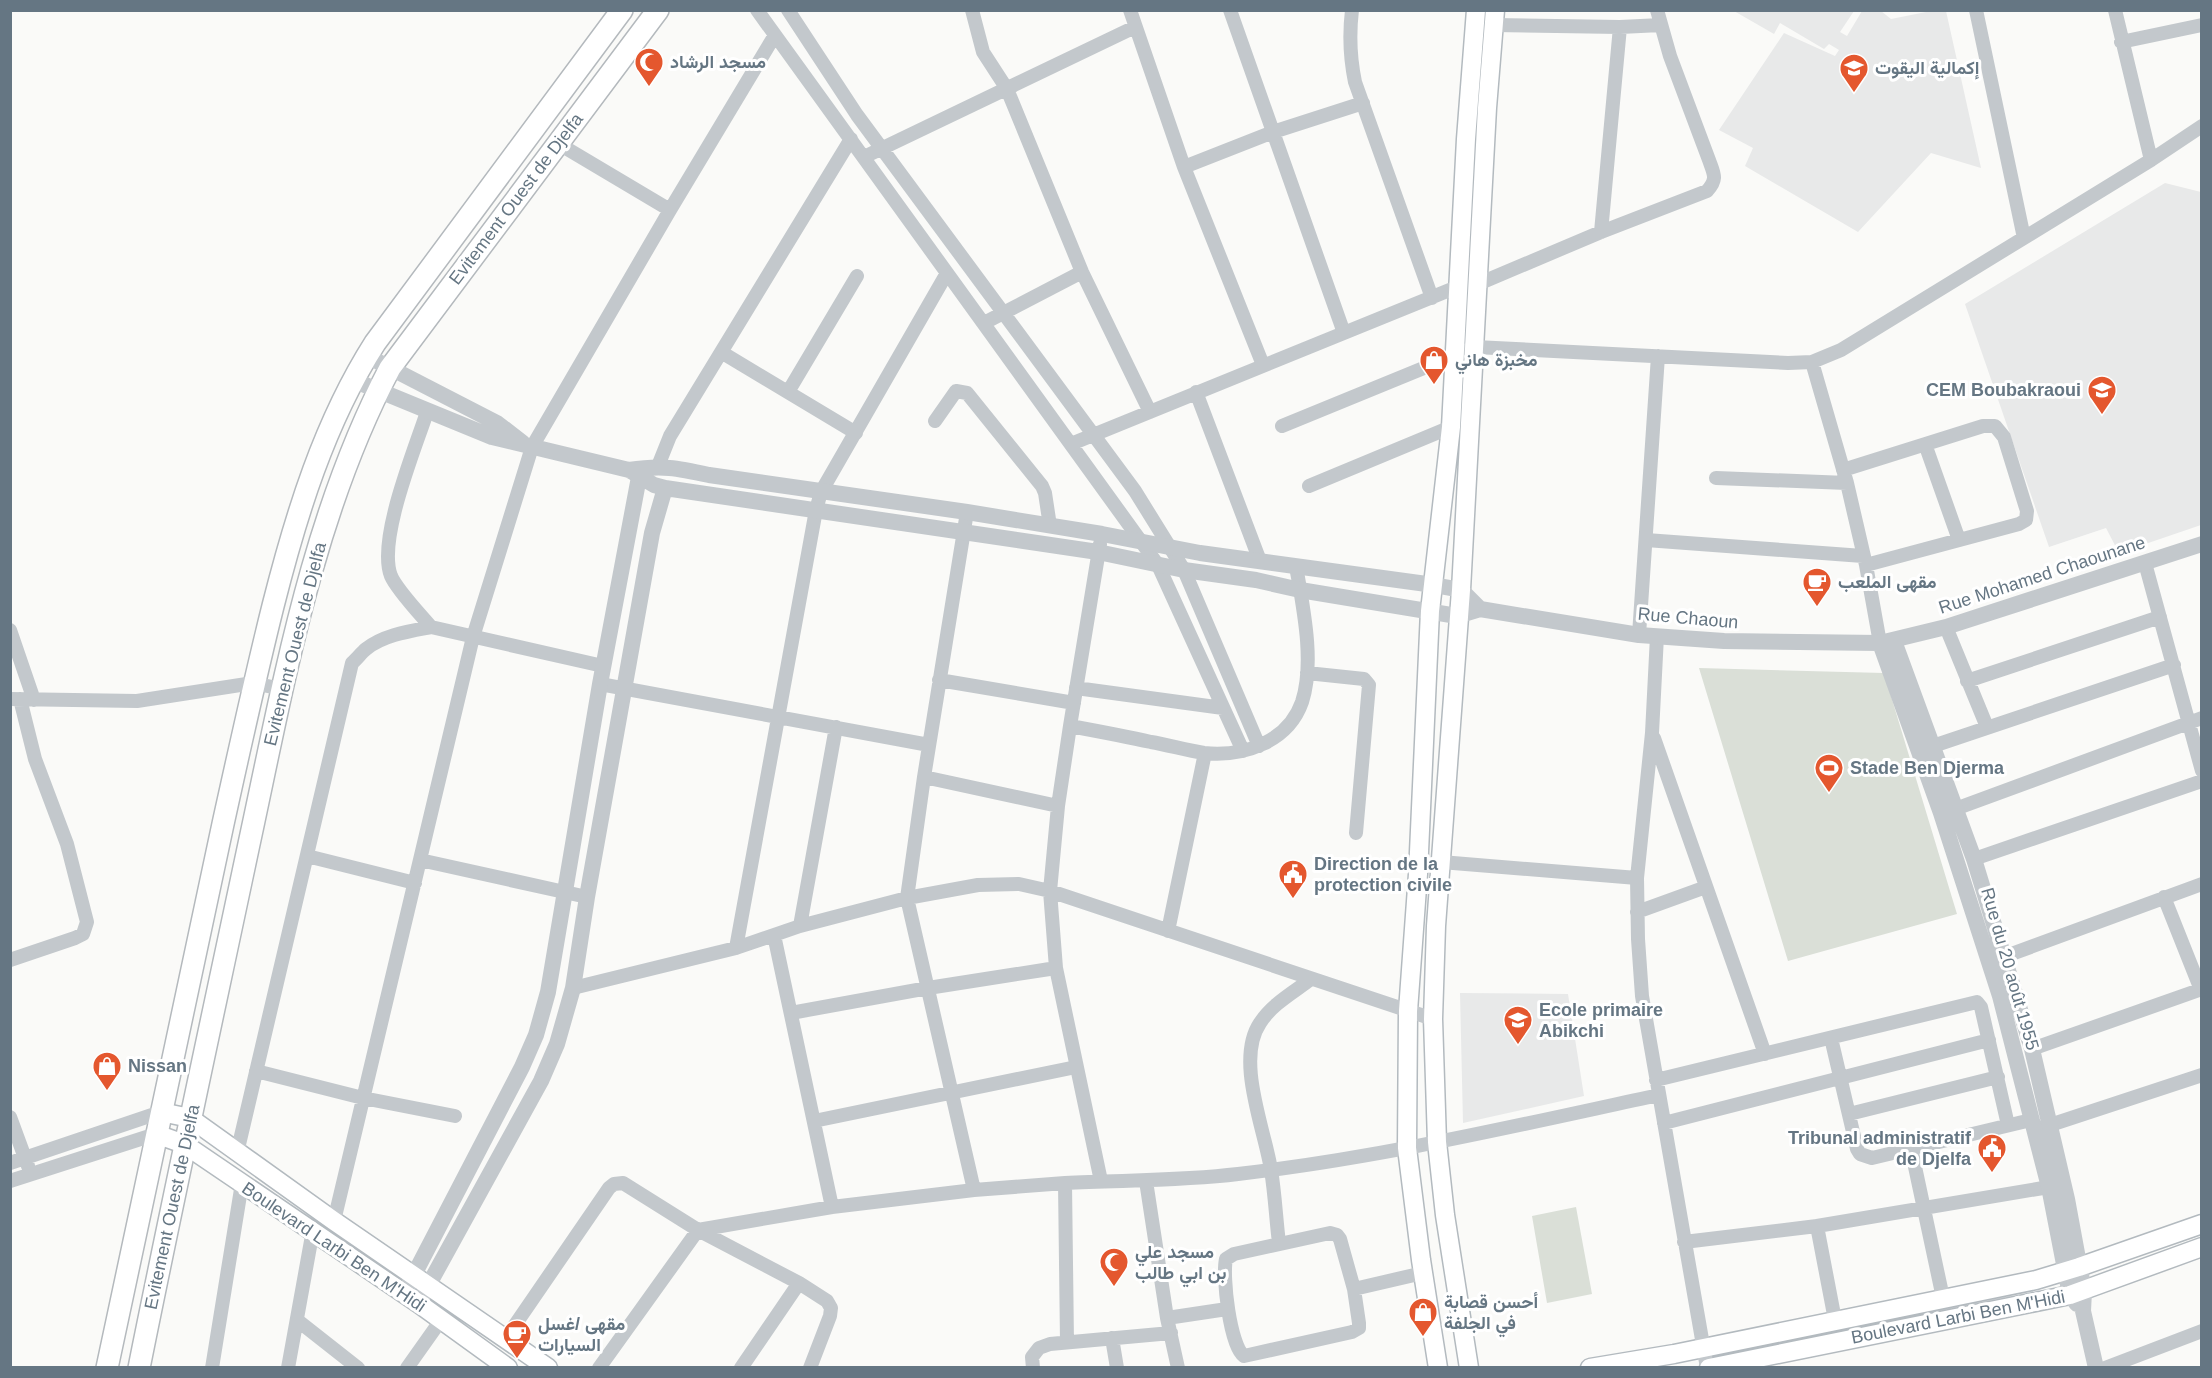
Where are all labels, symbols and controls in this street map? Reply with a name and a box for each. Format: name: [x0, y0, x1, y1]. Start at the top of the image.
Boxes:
mosque icon: مسجد الرشاد: [633, 46, 665, 88]
place label: مسجد الرشاد: [670, 52, 766, 73]
school or university icon: إكمالية اليقوت: [1838, 52, 1870, 94]
place label: إكمالية اليقوت: [1875, 58, 1979, 80]
street label: Evitement Ouest de Djelfa: [445, 109, 587, 289]
shop icon: مخبزة هاني: [1418, 344, 1450, 386]
place label: مخبزة هاني: [1455, 350, 1538, 375]
school or university icon: CEM Boubakraoui: [2086, 374, 2118, 416]
place label: CEM Boubakraoui: [1926, 380, 2081, 400]
street label: Rue Mohamed Chaounane: [1936, 532, 2148, 618]
street label: Evitement Ouest de Djelfa: [260, 539, 330, 748]
cafe icon: مقهى الملعب: [1801, 566, 1833, 608]
place label: مقهى الملعب: [1838, 572, 1937, 593]
street label: Rue Chaoun: [1637, 604, 1739, 632]
sports icon: Stade Ben Djerma: [1813, 752, 1845, 794]
place label: Stade Ben Djerma: [1850, 758, 2005, 778]
place label: Direction de la protection civile: [1314, 854, 1452, 895]
public building icon: Direction de la protection civile: [1277, 858, 1309, 900]
street label: Rue du 20 août 1955: [1977, 885, 2043, 1053]
place label: Ecole primaire Abikchi: [1539, 1000, 1663, 1041]
school or university icon: Ecole primaire Abikchi: [1502, 1004, 1534, 1046]
shop icon: Nissan: [91, 1050, 123, 1092]
place label: Nissan: [128, 1056, 187, 1076]
street label: Evitement Ouest de Djelfa: [140, 1102, 204, 1311]
place label: Tribunal administratif de Djelfa: [1788, 1128, 1972, 1169]
public building icon: Tribunal administratif de Djelfa: [1976, 1132, 2008, 1174]
street label: Boulevard Larbi Ben M'Hidi: [238, 1178, 430, 1316]
place label: مسجد علي بن ابي طالب: [1135, 1242, 1227, 1288]
mosque icon: مسجد علي بن ابي طالب: [1098, 1246, 1130, 1288]
street label: Boulevard Larbi Ben M'Hidi: [1849, 1286, 2067, 1348]
place label: أحسن قصابة في الجلفة: [1444, 1292, 1538, 1338]
shop icon: أحسن قصابة في الجلفة: [1407, 1296, 1439, 1338]
place label: مقهى /غسل السيارات: [538, 1314, 625, 1356]
cafe icon: مقهى /غسل السيارات: [501, 1318, 533, 1360]

